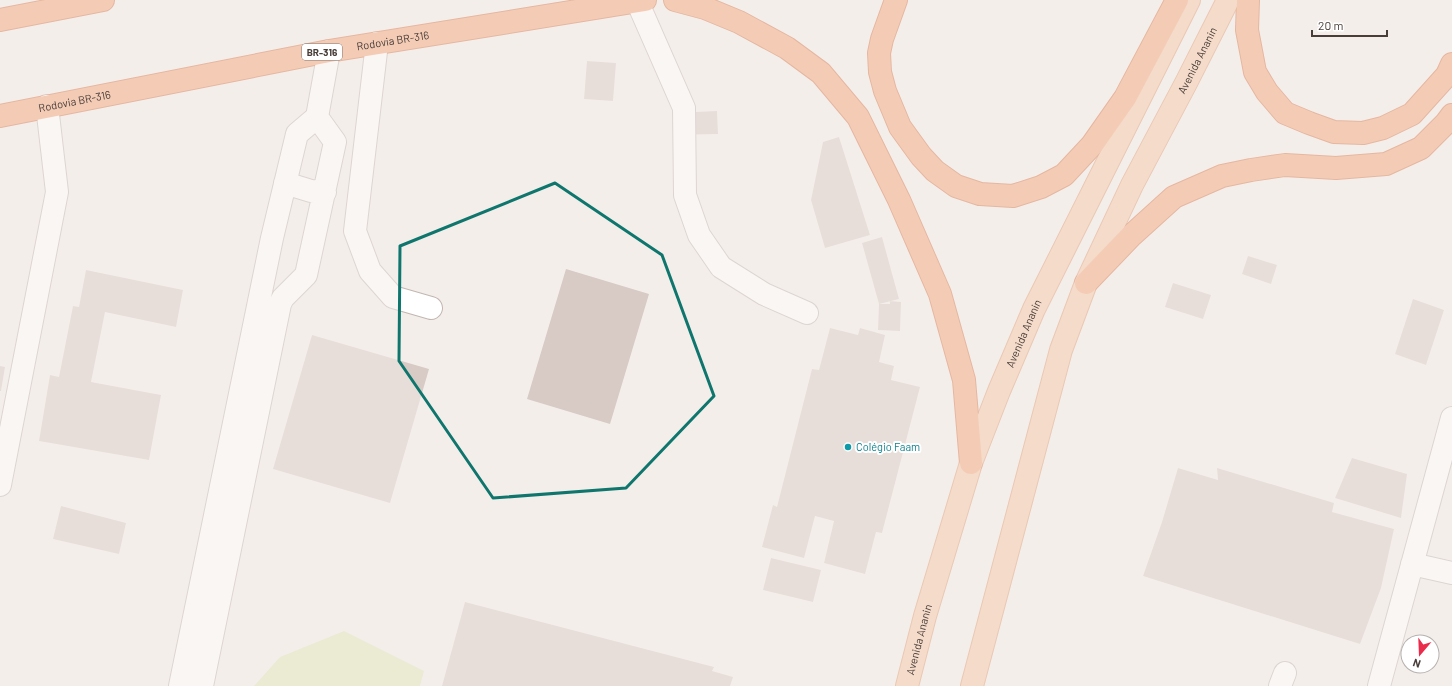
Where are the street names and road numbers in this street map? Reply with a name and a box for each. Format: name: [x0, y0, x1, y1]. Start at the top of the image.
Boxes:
street label: Avenida Ananin: [1175, 25, 1219, 96]
street label: Rodovia BR-316: [355, 28, 430, 52]
road number: BR-316: [302, 44, 342, 60]
street label: Rodovia BR-316: [37, 87, 112, 114]
street label: Avenida Ananin: [1003, 297, 1044, 369]
street label: Avenida Ananin: [903, 602, 934, 676]

